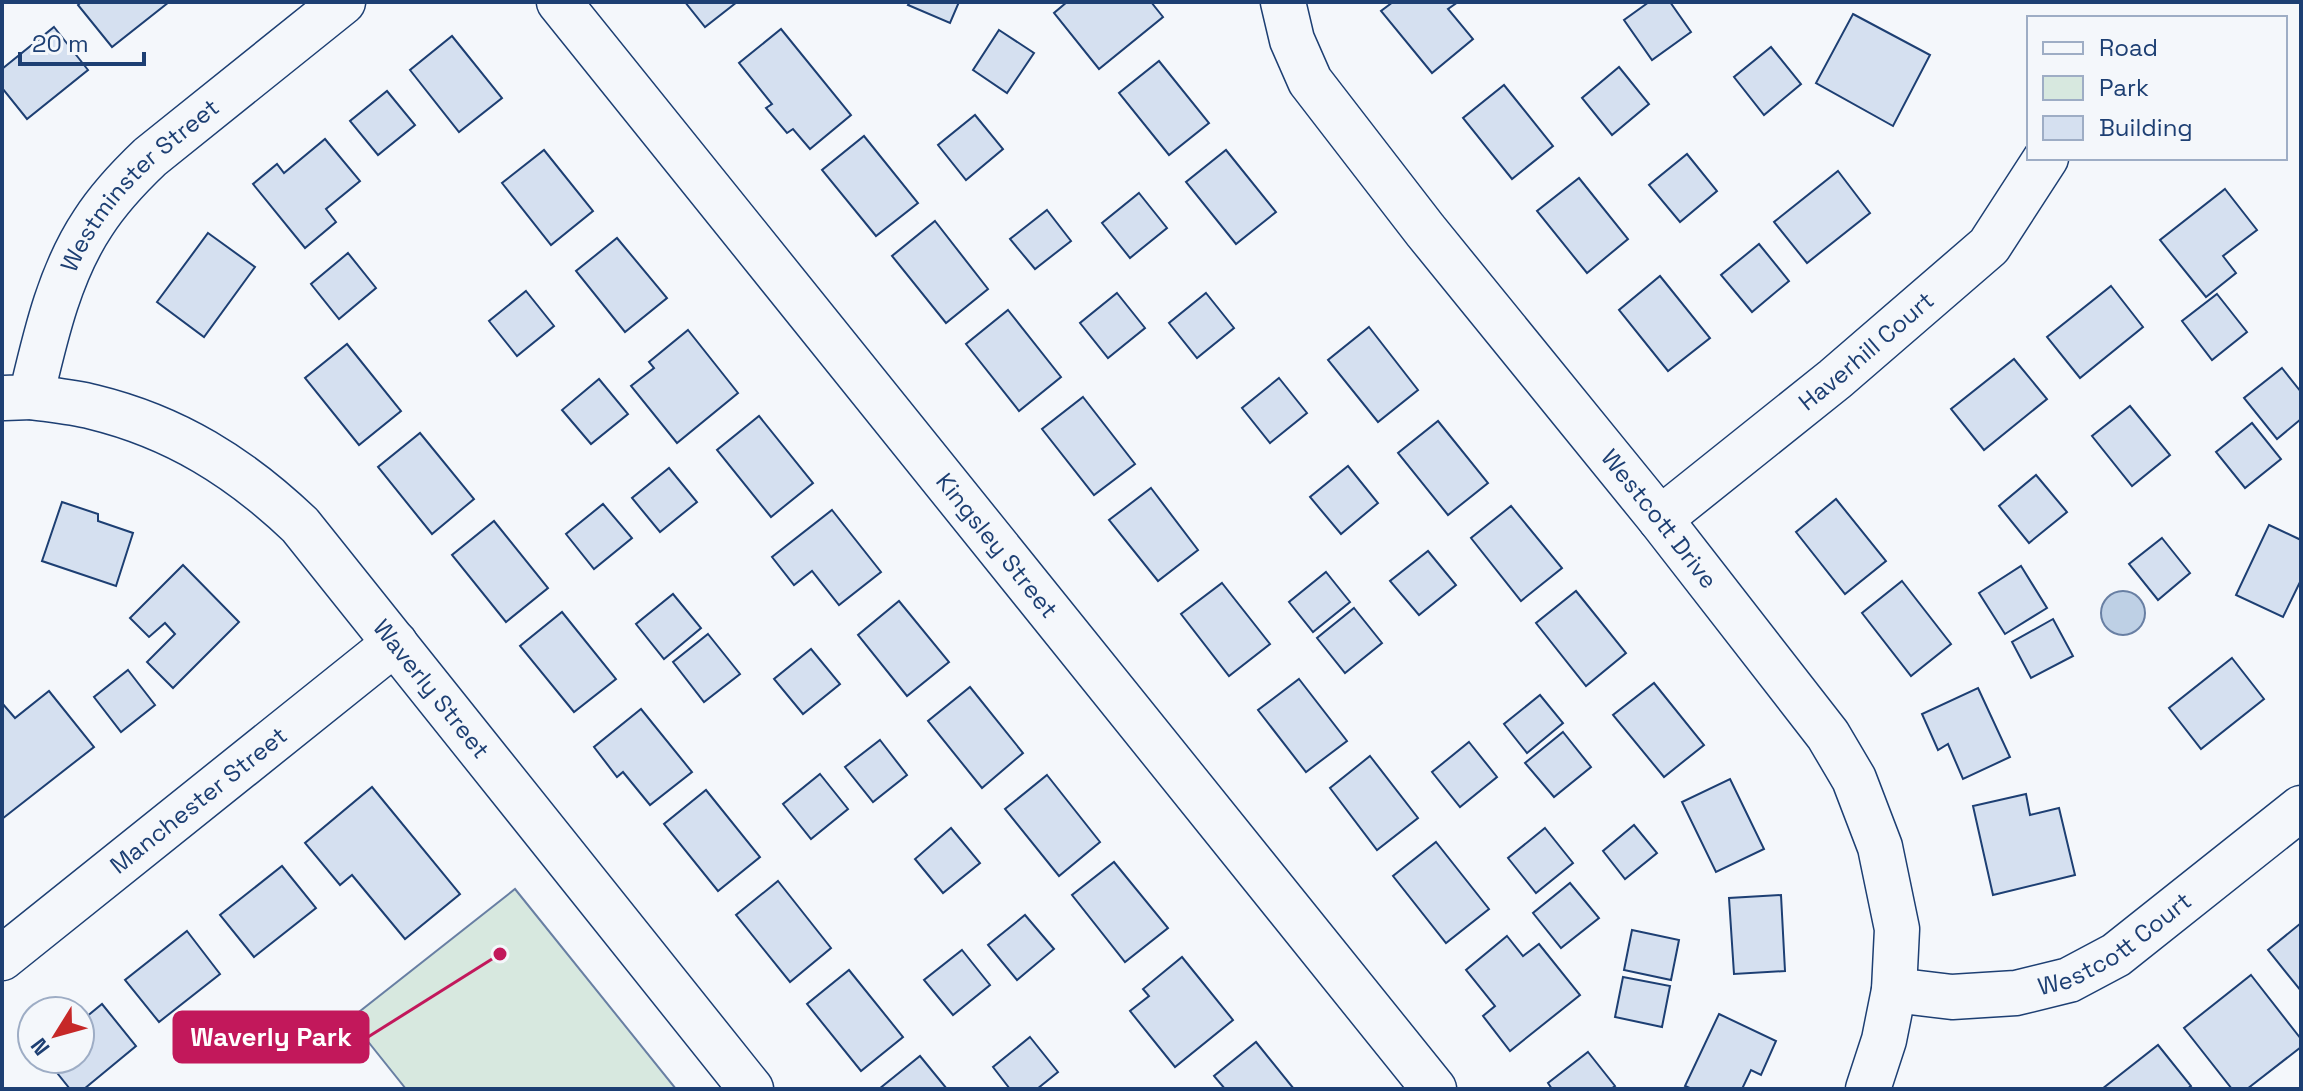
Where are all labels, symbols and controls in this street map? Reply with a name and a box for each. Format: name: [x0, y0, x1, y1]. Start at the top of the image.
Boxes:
scale bar: [20, 16, 144, 66]
legend: [2027, 16, 2287, 160]
text: 20 m: [32, 28, 89, 59]
text: Road: [2099, 32, 2158, 63]
text: Park: [2099, 72, 2149, 103]
street label: Westminster Street: [53, 92, 225, 276]
text: Building: [2099, 112, 2193, 143]
street label: Haverhill Court: [1792, 285, 1940, 417]
street label: Westcott Drive: [1595, 443, 1724, 595]
street label: Kingsley Street: [929, 466, 1065, 624]
street label: Waverly Street: [366, 613, 497, 765]
street label: Manchester Street: [103, 720, 293, 880]
street label: Westcott Court: [2034, 885, 2198, 1002]
north arrow: [16, 995, 96, 1075]
callout: Waverly Park: [174, 1012, 368, 1062]
text: Waverly Park: [190, 1020, 352, 1054]
text: N: [24, 1033, 56, 1061]

